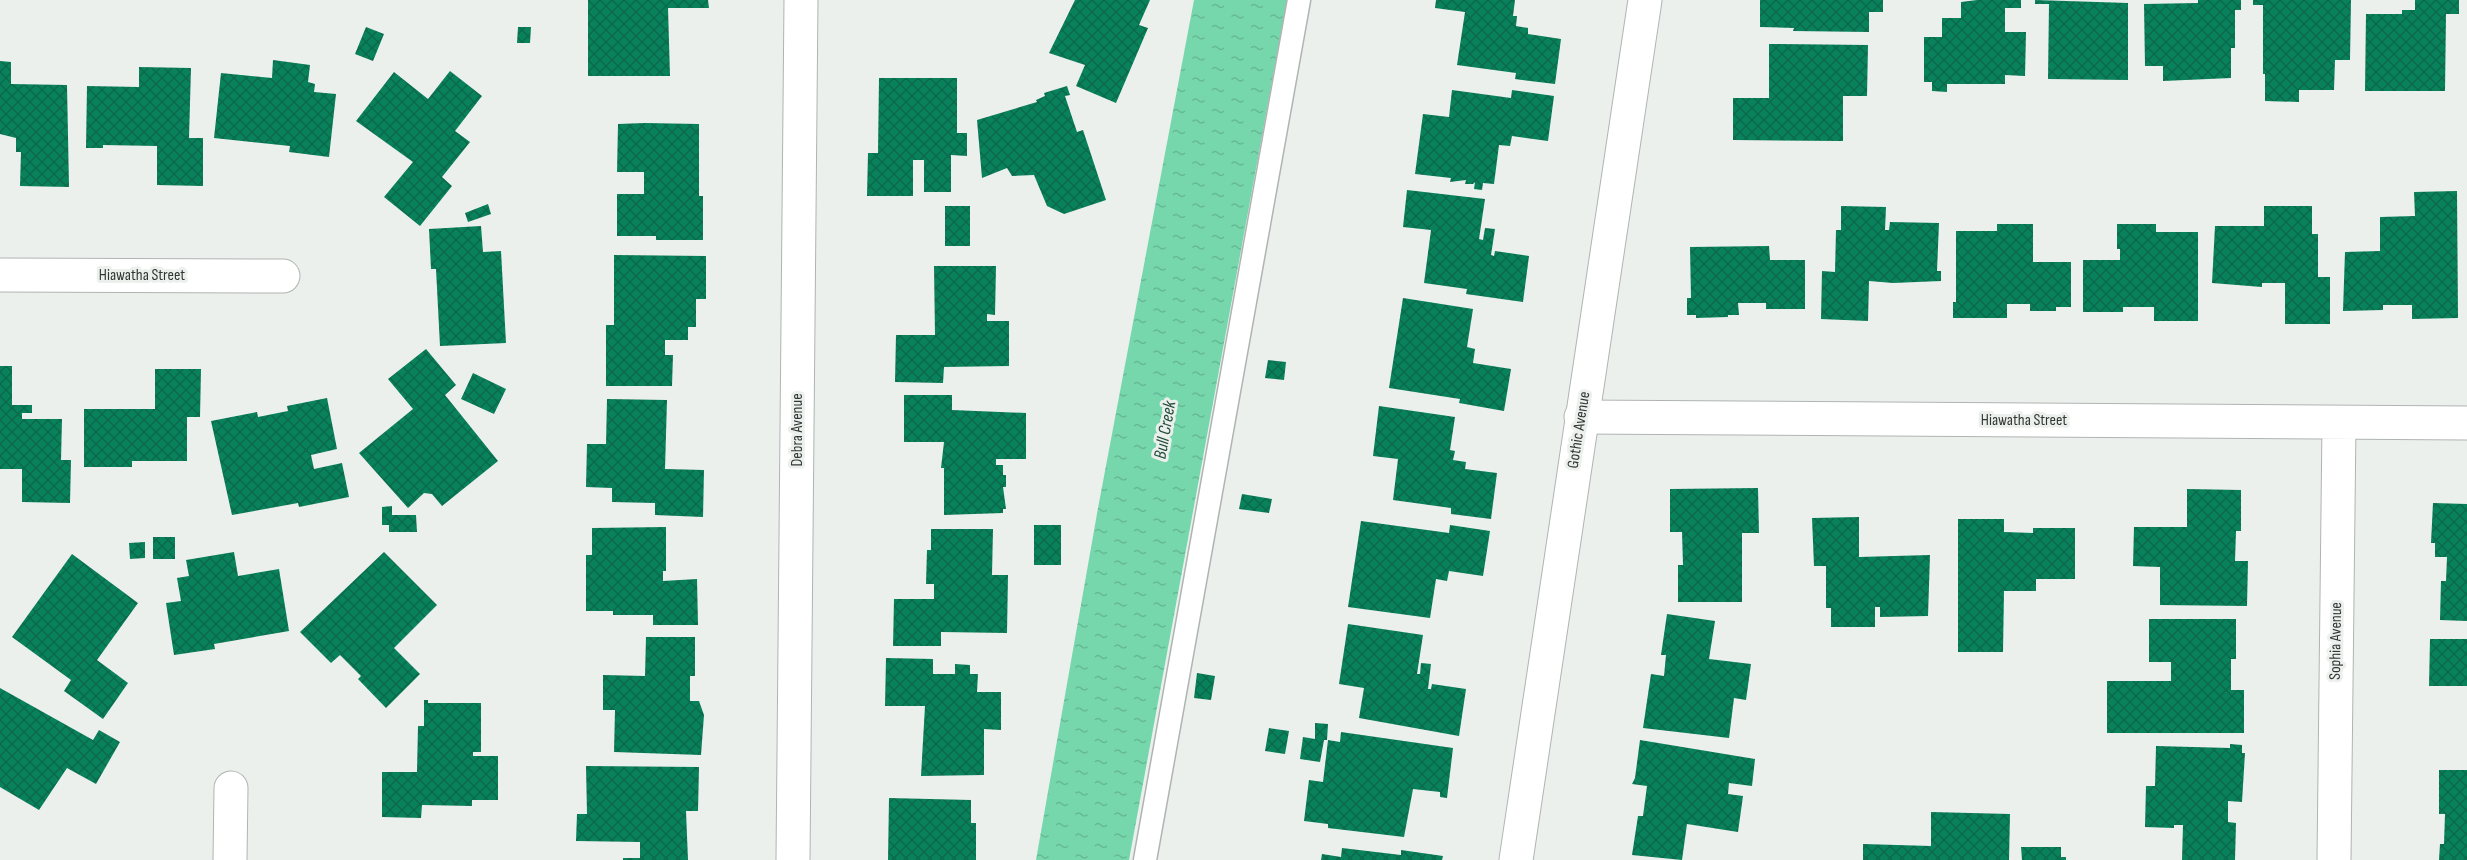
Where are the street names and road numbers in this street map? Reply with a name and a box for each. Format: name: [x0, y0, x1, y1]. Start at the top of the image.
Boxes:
street label: Hiawatha Street: [99, 266, 185, 285]
street label: Gothic Avenue: [1564, 390, 1594, 470]
street label: Debra Avenue: [788, 393, 807, 467]
street label: Hiawatha Street: [1981, 411, 2067, 430]
street label: Sophia Avenue: [2326, 602, 2346, 680]

